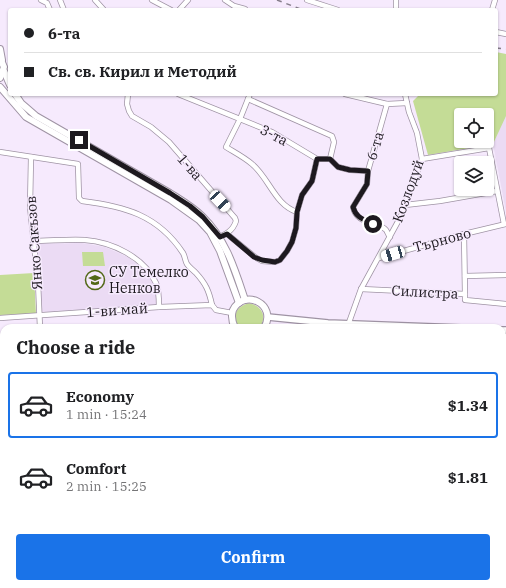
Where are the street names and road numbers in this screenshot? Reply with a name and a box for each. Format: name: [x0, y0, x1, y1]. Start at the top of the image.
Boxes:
street label: 3-та: [257, 120, 291, 150]
street label: 6-та: [362, 129, 388, 162]
street label: 1-ва: [174, 150, 207, 184]
street label: Козлодуй: [388, 157, 428, 225]
street label: Янко Сакъзов: [22, 195, 46, 291]
street label: Търново: [411, 224, 473, 256]
street label: Силистра: [391, 281, 459, 303]
street label: 1-ви май: [86, 299, 148, 321]

